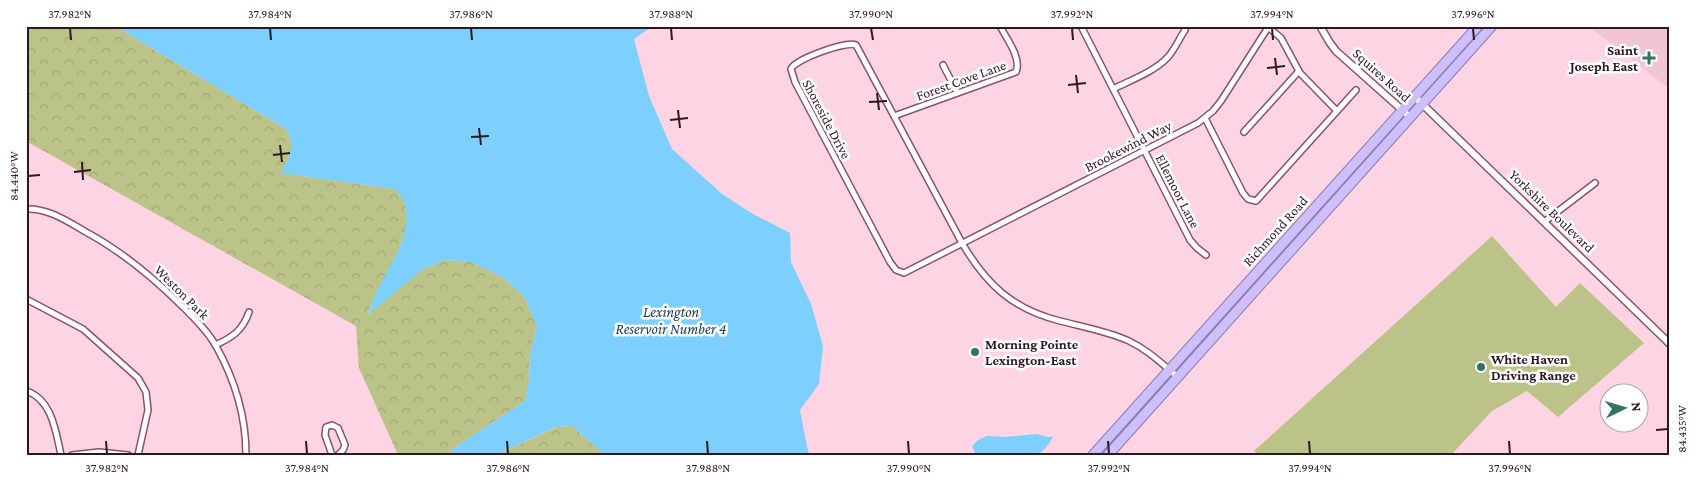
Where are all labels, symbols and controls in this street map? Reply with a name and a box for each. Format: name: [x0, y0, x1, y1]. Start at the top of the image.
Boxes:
text: 37.982°N: [48, 7, 92, 21]
text: 37.984°N: [248, 7, 292, 21]
text: 37.986°N: [449, 7, 493, 21]
text: 37.988°N: [649, 7, 693, 21]
text: 37.990°N: [849, 7, 893, 21]
text: 37.992°N: [1051, 7, 1094, 21]
text: 37.994°N: [1250, 7, 1294, 21]
text: 37.996°N: [1451, 7, 1495, 21]
place label: Saint Joseph East: [1568, 42, 1639, 74]
street label: Squires Road: [1350, 45, 1415, 105]
marker: Saint Joseph East: [1642, 51, 1656, 65]
street label: Forest Cove Lane: [914, 56, 1008, 104]
street label: Shoreside Drive: [799, 77, 855, 161]
street label: Brookewind Way: [1082, 117, 1175, 175]
text: 84.440°W: [7, 151, 21, 201]
street label: Ellemoor Lane: [1152, 151, 1204, 231]
street label: Yorkshire Boulevard: [1506, 166, 1598, 256]
street label: Richmond Road: [1239, 192, 1311, 269]
street label: Weston Park: [151, 261, 213, 323]
water label: Lexington Reservoir Number 4: [616, 304, 726, 337]
place label: Morning Pointe Lexington-East: [985, 336, 1079, 368]
marker: Morning Pointe Lexington-East: [969, 346, 981, 358]
place label: White Haven Driving Range: [1490, 351, 1576, 383]
marker: White Haven Driving Range: [1475, 361, 1487, 373]
north arrow: [1598, 384, 1648, 434]
text: N: [1629, 401, 1645, 413]
text: 84.435°W: [1675, 405, 1689, 453]
text: 37.982°N: [85, 461, 129, 475]
text: 37.984°N: [285, 461, 329, 475]
text: 37.986°N: [486, 461, 530, 475]
text: 37.988°N: [686, 461, 730, 475]
text: 37.990°N: [887, 461, 931, 475]
text: 37.992°N: [1088, 461, 1131, 475]
text: 37.994°N: [1288, 461, 1332, 475]
text: 37.996°N: [1488, 461, 1532, 475]

